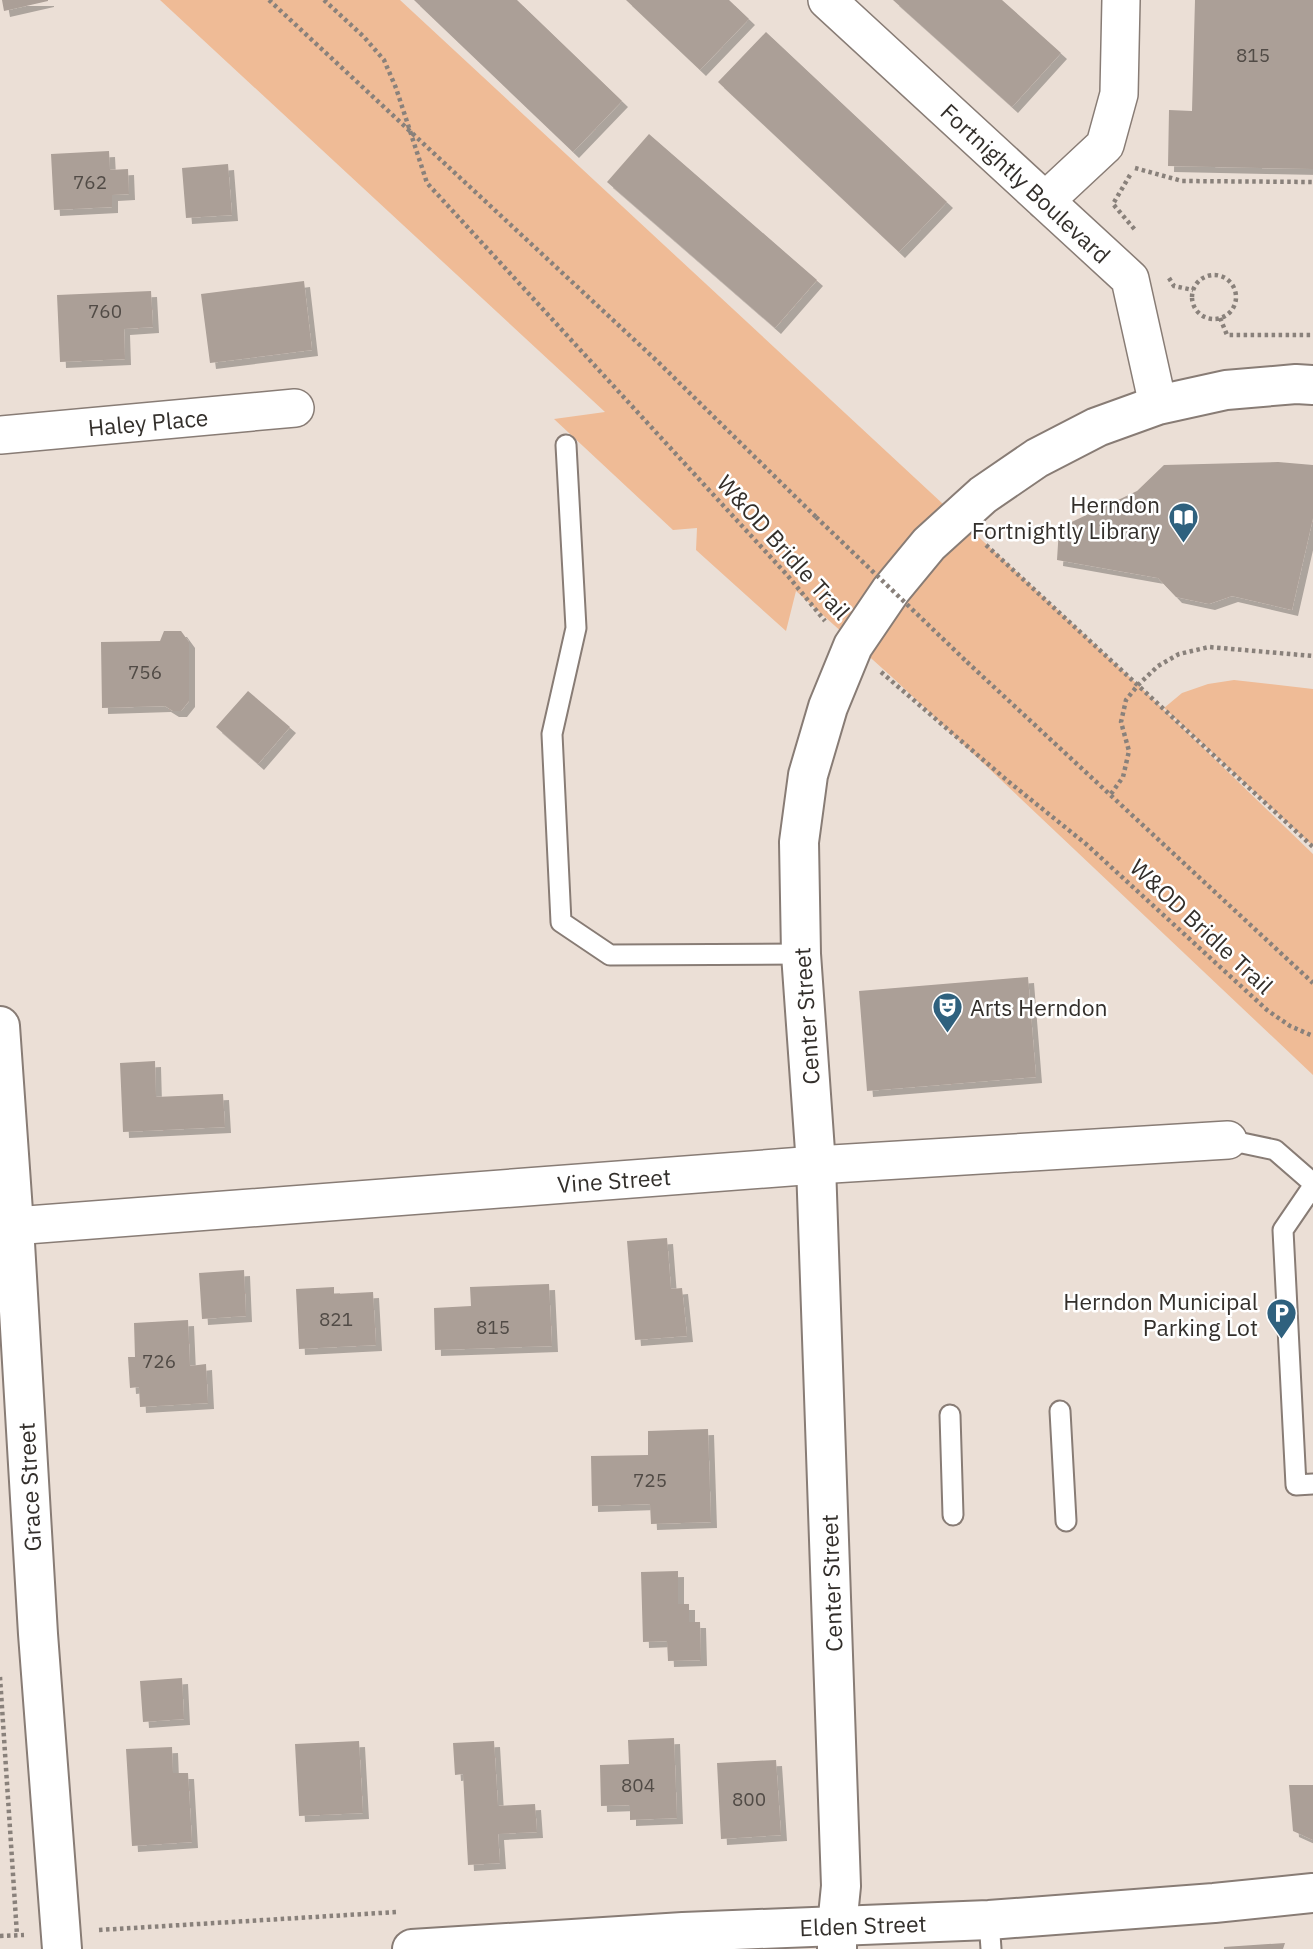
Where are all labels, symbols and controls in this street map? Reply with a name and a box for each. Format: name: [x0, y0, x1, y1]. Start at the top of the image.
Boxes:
house number: 815: [1236, 43, 1270, 67]
street label: Fortnightly Boulevard: [935, 96, 1117, 270]
house number: 762: [73, 170, 107, 194]
house number: 760: [88, 299, 122, 323]
street label: Haley Place: [87, 402, 209, 442]
street label: W&OD Bridle Trail: [711, 468, 857, 626]
place label: Herndon Fortnightly Library: [972, 489, 1161, 545]
library icon: Herndon Fortnightly Library: [1166, 500, 1200, 544]
house number: 756: [128, 660, 162, 684]
street label: W&OD Bridle Trail: [1124, 852, 1280, 1000]
street label: Center Street: [786, 946, 826, 1086]
theatre icon: Arts Herndon: [930, 990, 964, 1034]
place label: Arts Herndon: [970, 992, 1108, 1022]
street label: Vine Street: [556, 1161, 672, 1199]
place label: Herndon Municipal Parking Lot: [1063, 1286, 1258, 1342]
parking icon: Herndon Municipal Parking Lot: [1264, 1297, 1298, 1341]
house number: 821: [319, 1307, 353, 1331]
house number: 815: [476, 1315, 510, 1339]
house number: 726: [142, 1349, 176, 1373]
street label: Grace Street: [11, 1422, 47, 1552]
house number: 725: [633, 1468, 667, 1492]
street label: Center Street: [814, 1514, 848, 1652]
house number: 804: [621, 1773, 655, 1797]
house number: 800: [732, 1787, 766, 1811]
street label: Elden Street: [799, 1908, 927, 1942]

